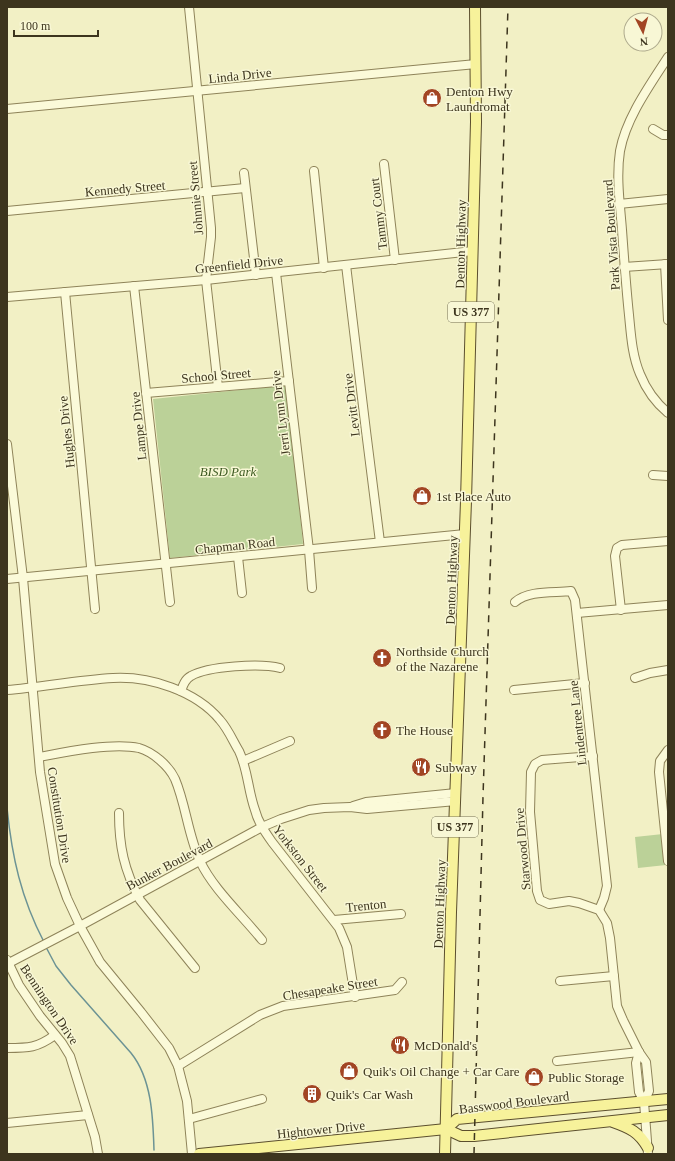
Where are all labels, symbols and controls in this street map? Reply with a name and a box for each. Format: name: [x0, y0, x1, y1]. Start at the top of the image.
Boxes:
scale bar: [14, 12, 98, 38]
north arrow: [623, 12, 663, 52]
text: 100 m: [20, 19, 51, 33]
text: N: [639, 36, 649, 48]
street label: Linda Drive: [208, 65, 272, 86]
place label: Denton Hwy Laundromat: [446, 84, 513, 114]
shop icon: Denton Hwy Laundromat: [421, 87, 443, 109]
street label: Johnnie Street: [185, 160, 206, 235]
street label: Kennedy Street: [84, 177, 166, 199]
street label: Tammy Court: [367, 177, 390, 251]
street label: Park Vista Boulevard: [600, 179, 623, 291]
street label: Denton Highway: [452, 199, 469, 289]
street label: Greenfield Drive: [194, 252, 284, 277]
road number: US 377: [448, 302, 494, 322]
street label: School Street: [181, 365, 252, 386]
street label: Jerri Lynn Drive: [268, 369, 293, 456]
street label: Levitt Drive: [340, 372, 363, 438]
street label: Lampe Drive: [127, 391, 150, 461]
street label: Hughes Drive: [55, 395, 78, 469]
park label: BISD Park: [200, 464, 257, 479]
shop icon: 1st Place Auto: [411, 485, 433, 507]
place label: 1st Place Auto: [436, 489, 511, 504]
street label: Chapman Road: [194, 534, 276, 557]
street label: Denton Highway: [442, 535, 461, 625]
place label: Northside Church of the Nazarene: [396, 644, 489, 674]
church icon: Northside Church of the Nazarene: [371, 647, 393, 669]
street label: Lindentree Lane: [566, 679, 589, 766]
church icon: The House: [371, 719, 393, 741]
place label: The House: [396, 723, 453, 738]
restaurant icon: Subway: [410, 756, 432, 778]
place label: Subway: [435, 760, 477, 775]
street label: Constitution Drive: [45, 766, 75, 864]
street label: Starwood Drive: [511, 807, 534, 891]
road number: US 377: [432, 817, 478, 837]
street label: Yorkston Street: [270, 822, 332, 895]
street label: Bunker Boulevard: [123, 835, 215, 894]
street label: Denton Highway: [430, 859, 449, 949]
street label: Trenton: [345, 896, 388, 915]
street label: Bennington Drive: [17, 961, 82, 1047]
street label: Chesapeake Street: [282, 974, 379, 1003]
restaurant icon: McDonald's: [389, 1034, 411, 1056]
place label: McDonald's: [414, 1038, 477, 1053]
shop icon: Quik's Oil Change + Car Care: [338, 1060, 360, 1082]
place label: Quik's Oil Change + Car Care: [363, 1064, 520, 1079]
shop icon: Public Storage: [523, 1066, 545, 1088]
place label: Public Storage: [548, 1070, 624, 1085]
building icon: Quik's Car Wash: [301, 1083, 323, 1105]
place label: Quik's Car Wash: [326, 1087, 413, 1102]
street label: Basswood Boulevard: [458, 1088, 570, 1117]
street label: Hightower Drive: [276, 1117, 366, 1142]

